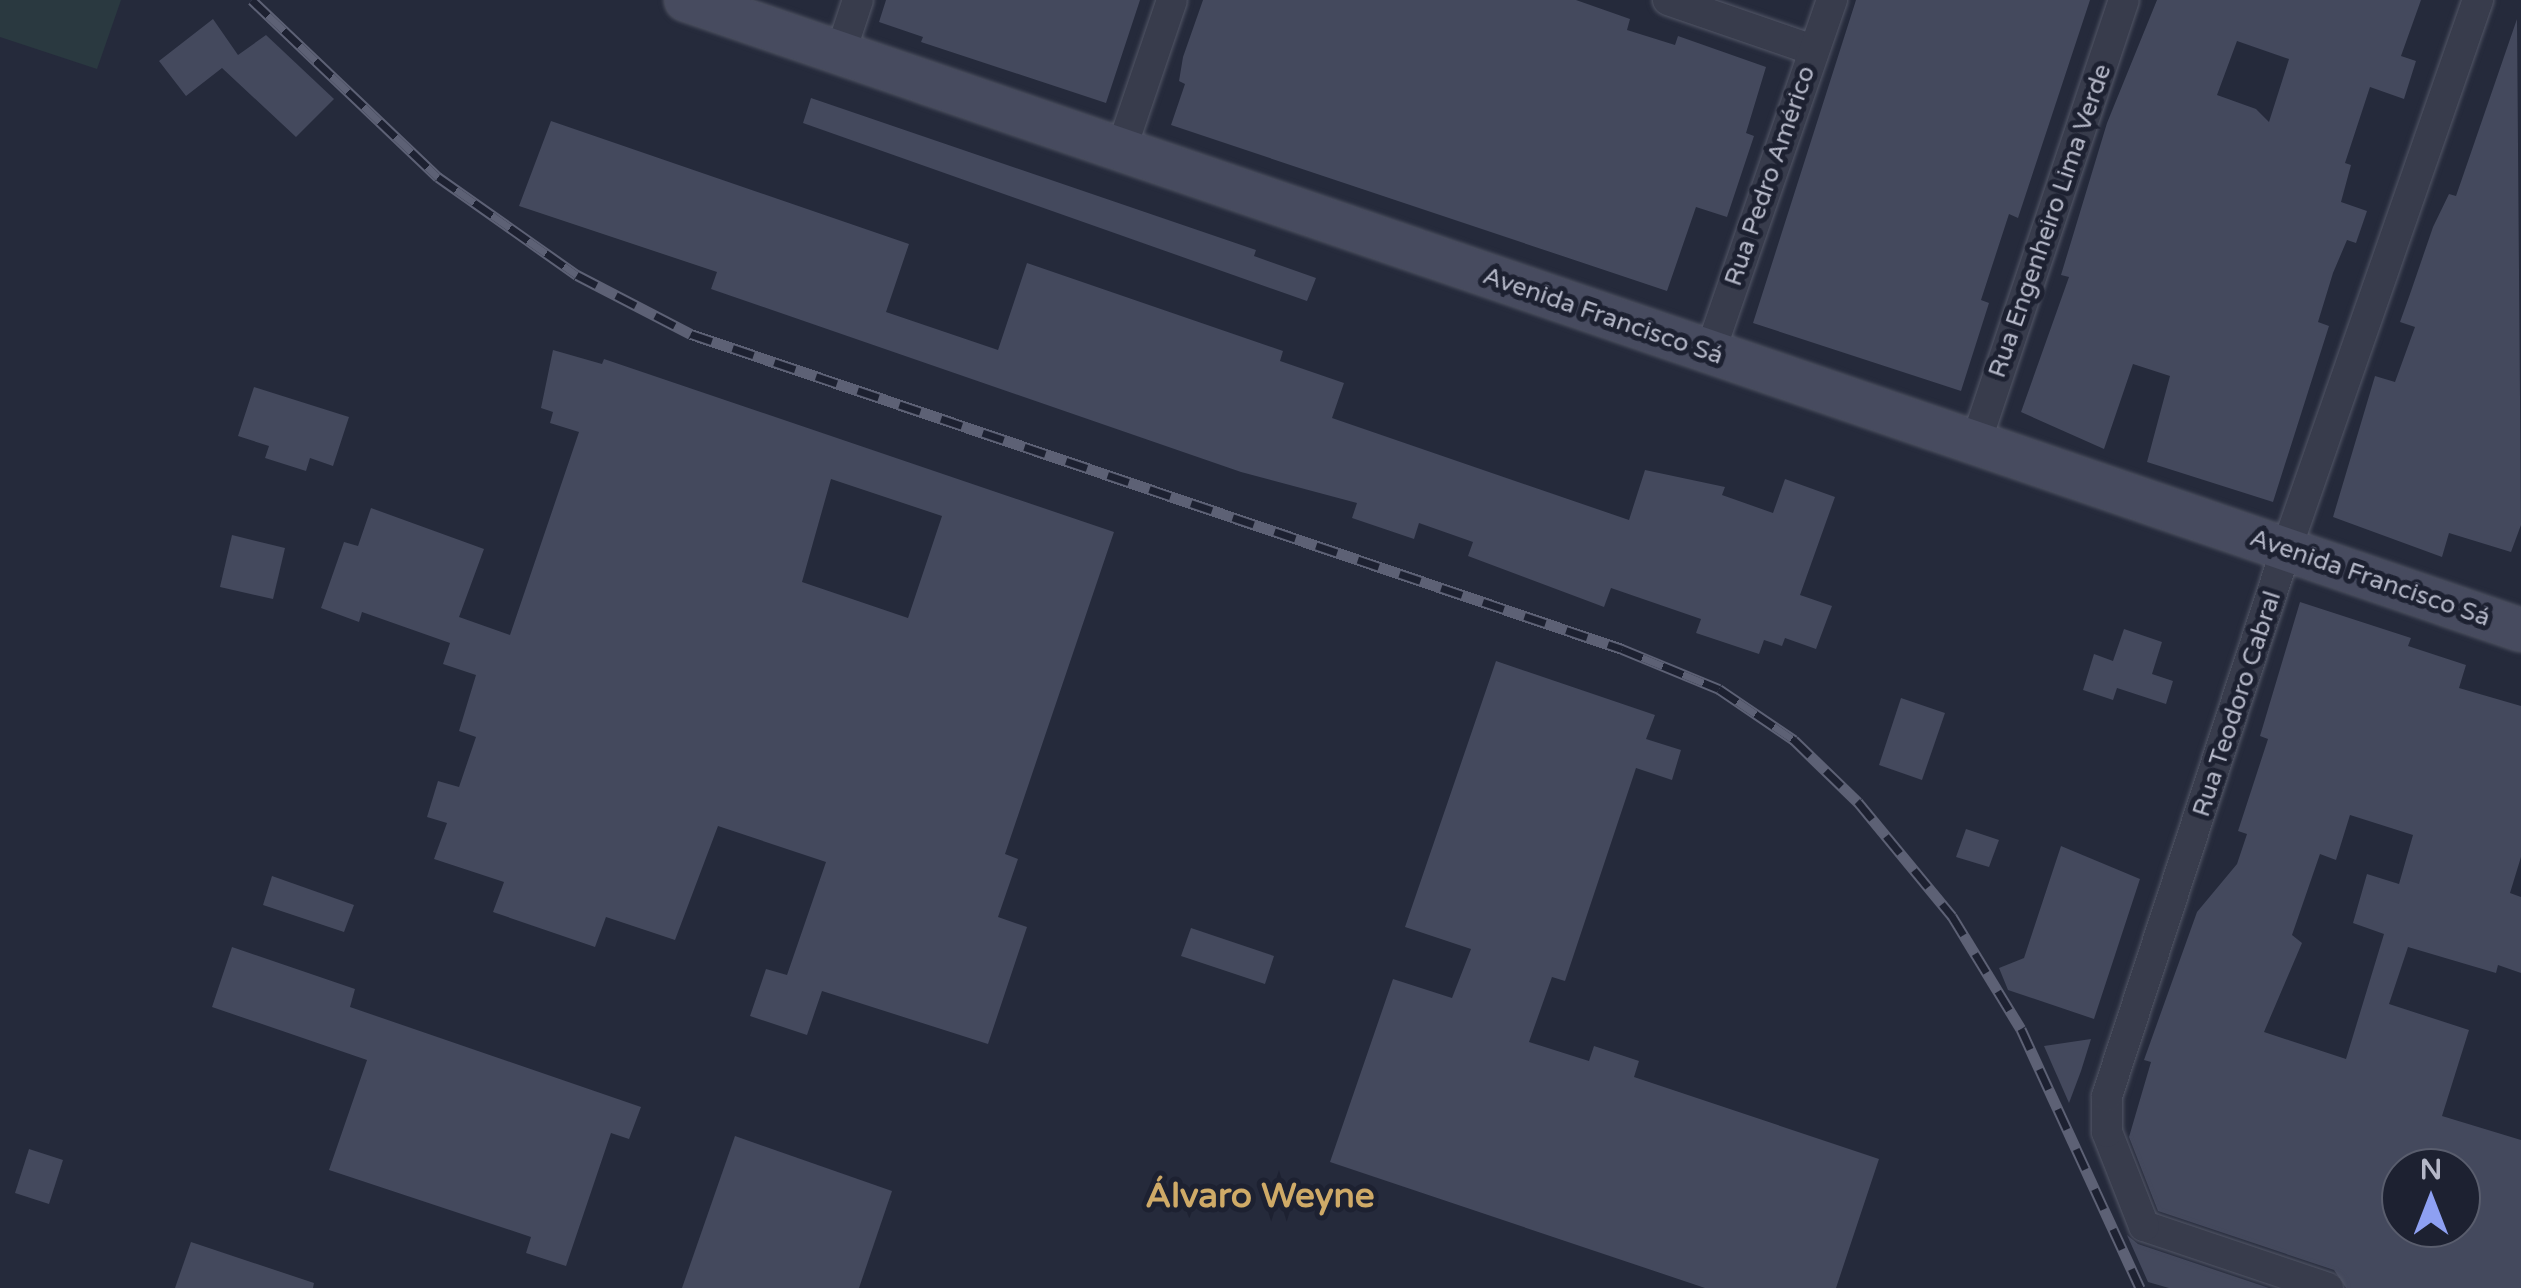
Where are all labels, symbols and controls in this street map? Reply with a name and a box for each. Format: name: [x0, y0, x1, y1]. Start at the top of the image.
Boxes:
street label: Rua Engenheiro Lima Verde: [1982, 60, 2118, 382]
street label: Rua Pedro Américo: [1718, 62, 1822, 290]
street label: Avenida Francisco Sá: [1479, 261, 1727, 371]
street label: Avenida Francisco Sá: [2246, 523, 2494, 633]
street label: Rua Teodoro Cabral: [2186, 587, 2288, 821]
north arrow: [2381, 1148, 2481, 1248]
text: N: [2420, 1153, 2442, 1187]
district label: Álvaro Weyne: [1145, 1175, 1375, 1217]

